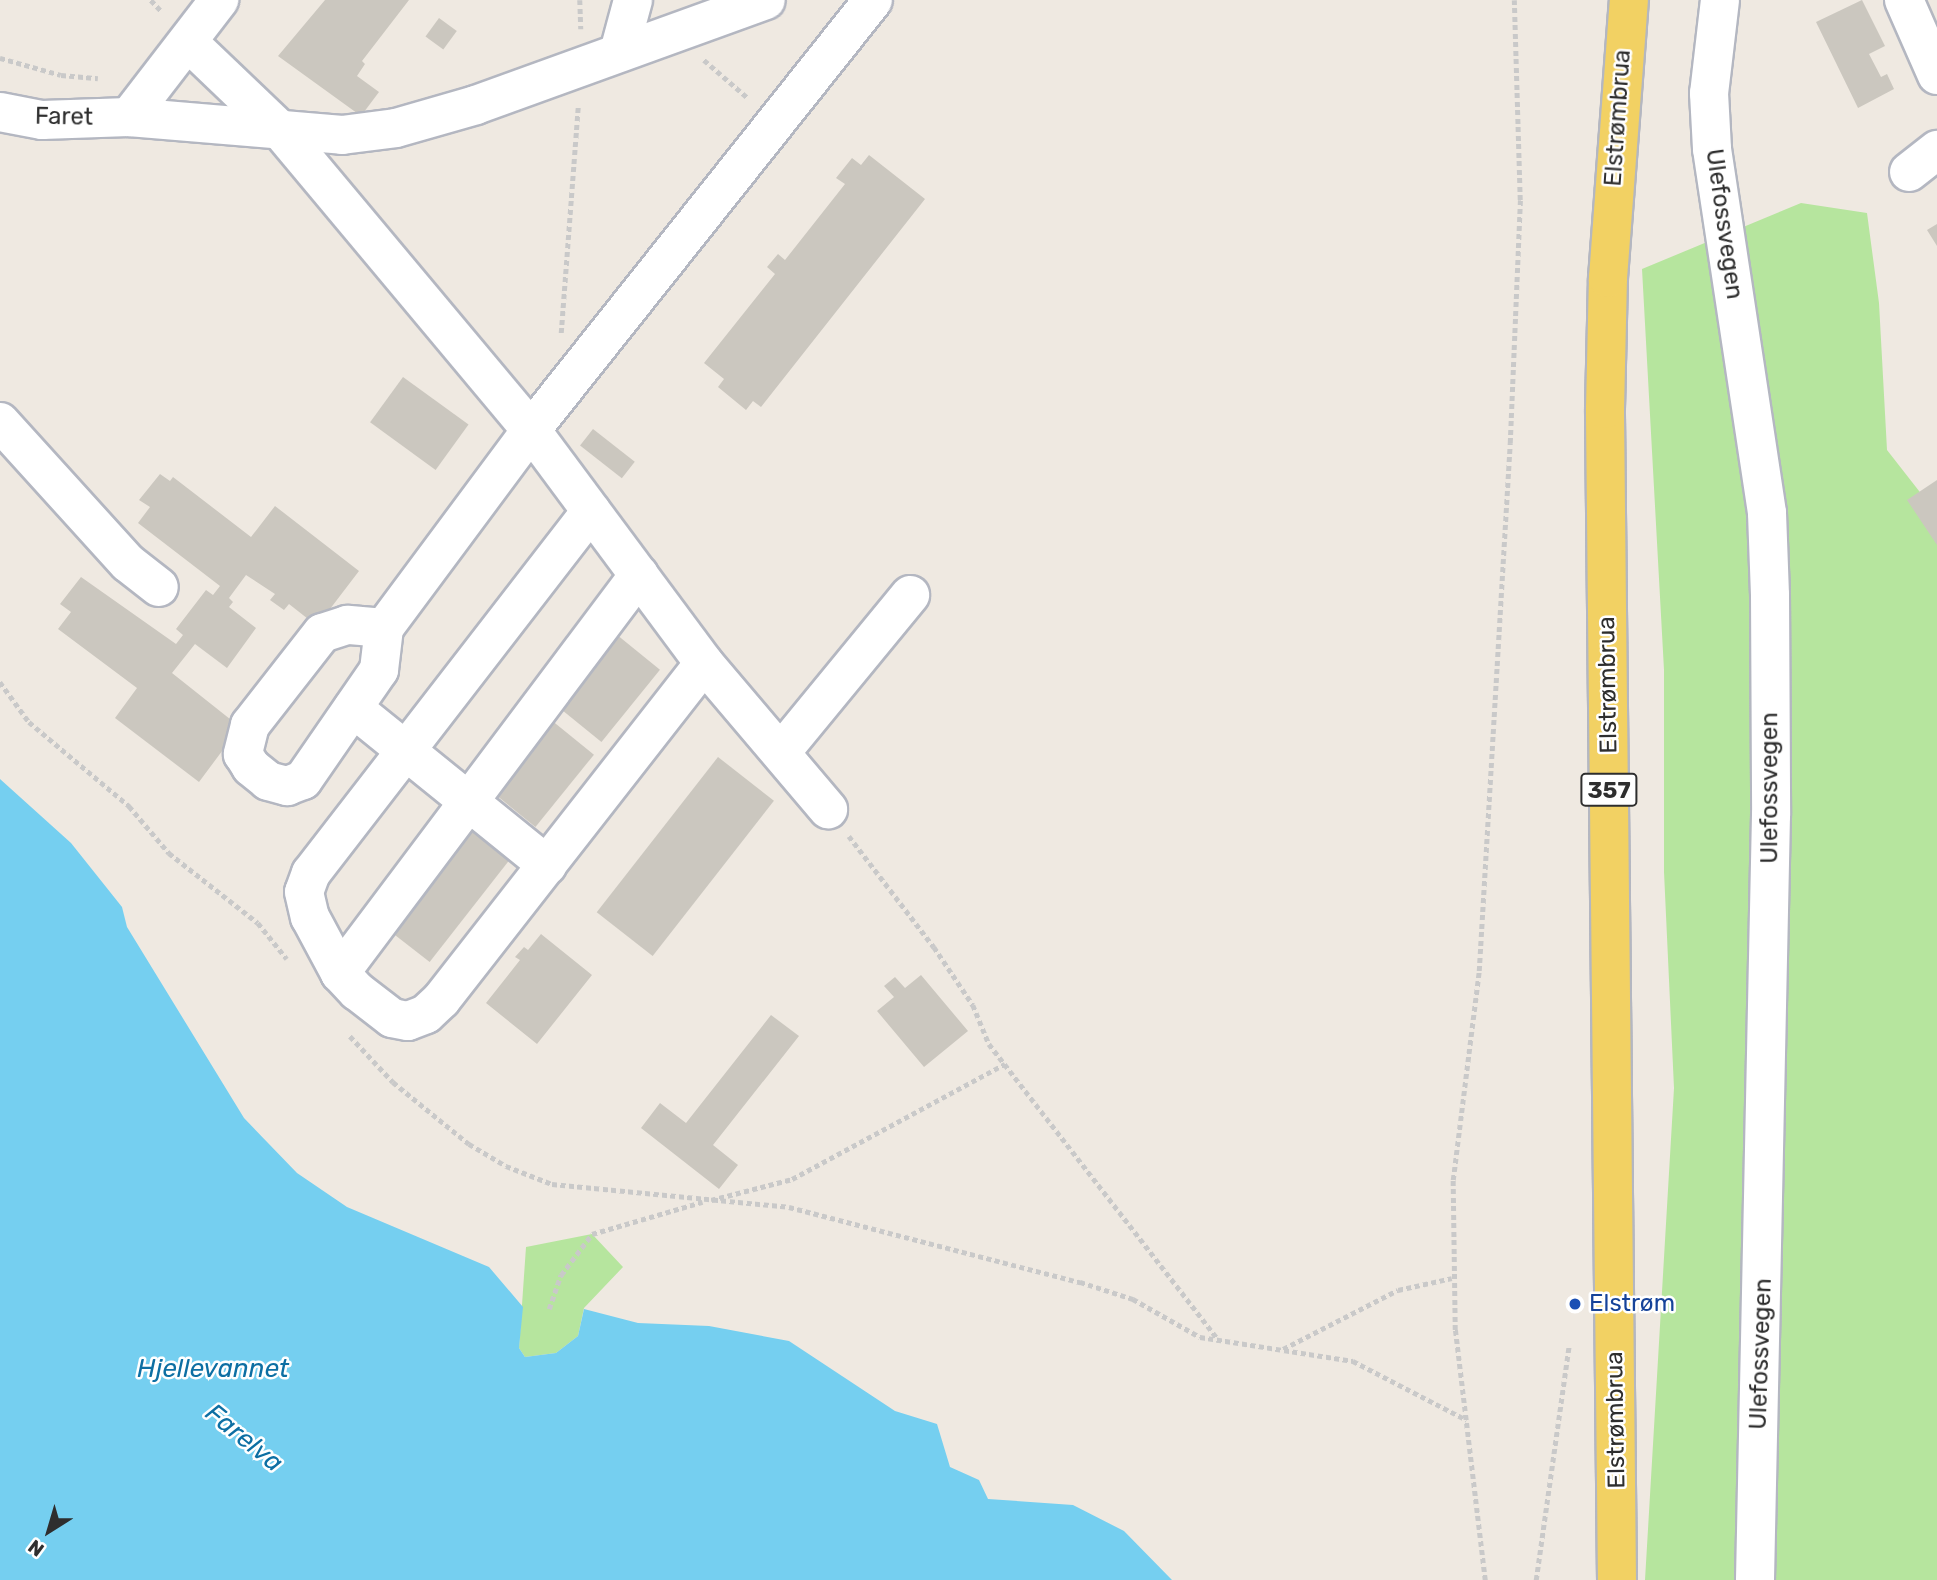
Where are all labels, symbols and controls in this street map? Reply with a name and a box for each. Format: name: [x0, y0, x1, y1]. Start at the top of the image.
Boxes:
street label: Elstrømbrua: [1599, 49, 1637, 187]
street label: Faret: [35, 102, 93, 132]
street label: Ulefossvegen: [1699, 147, 1749, 301]
street label: Elstrømbrua: [1592, 616, 1624, 754]
street label: Ulefossvegen: [1756, 712, 1784, 864]
road number: 357: [1579, 770, 1639, 810]
street label: Ulefossvegen: [1744, 1278, 1778, 1430]
place label: Elstrøm: [1589, 1290, 1675, 1318]
marker: Elstrøm: [1567, 1296, 1583, 1312]
street label: Elstrømbrua: [1600, 1351, 1632, 1489]
water label: Hjellevannet: [137, 1353, 289, 1385]
water label: Farelva: [199, 1397, 289, 1479]
north arrow: [14, 1496, 84, 1566]
text: N: [24, 1535, 48, 1561]

